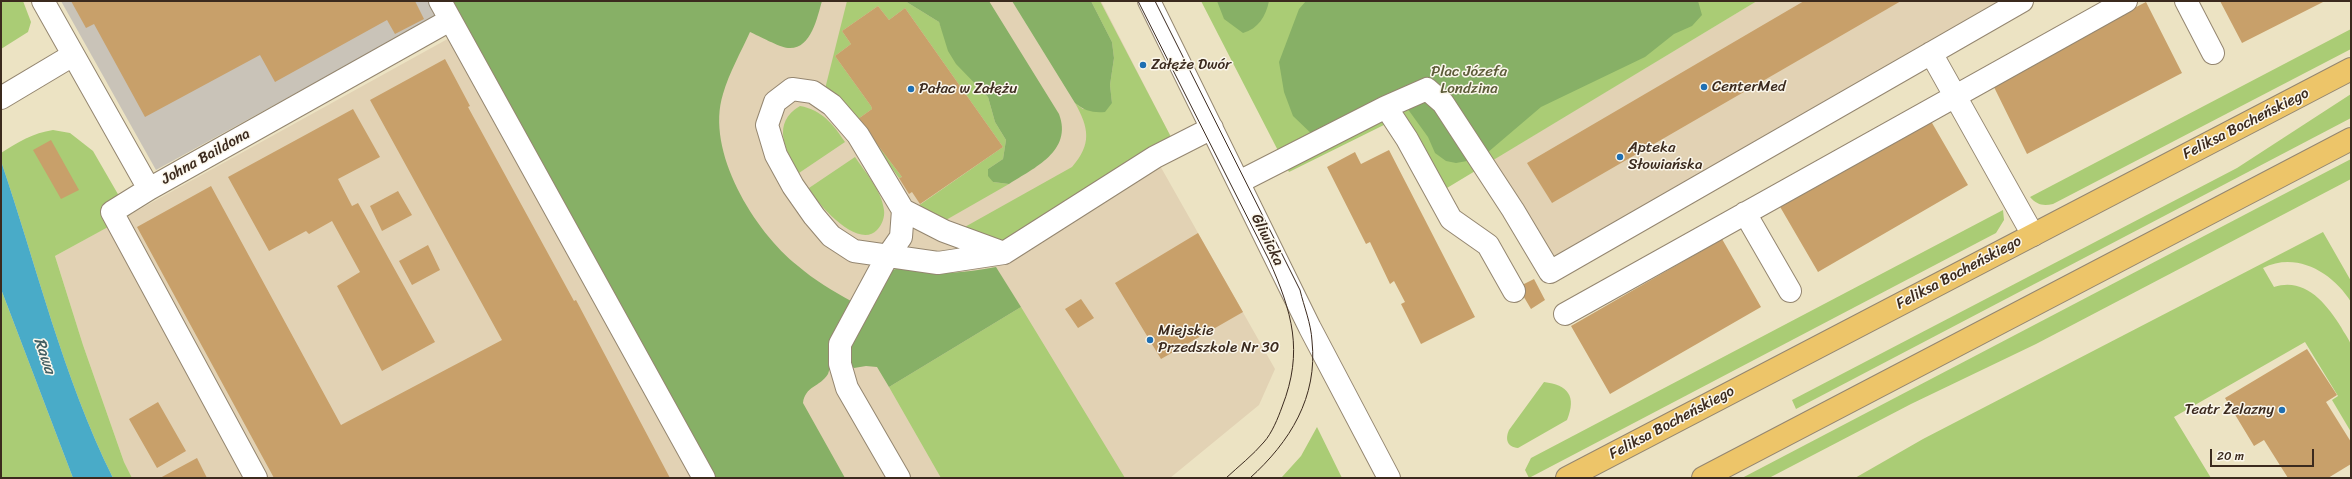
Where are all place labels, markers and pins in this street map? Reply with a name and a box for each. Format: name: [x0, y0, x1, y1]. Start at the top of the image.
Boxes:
place label: Załęże Dwór: [1151, 56, 1231, 74]
marker: Załęże Dwór: [1138, 60, 1148, 70]
place label: CenterMed: [1712, 78, 1786, 96]
place label: Pałac w Załężu: [919, 80, 1017, 98]
marker: CenterMed: [1699, 82, 1709, 92]
marker: Pałac w Załężu: [906, 84, 916, 94]
place label: Apteka Słowiańska: [1628, 139, 1702, 174]
marker: Apteka Słowiańska: [1615, 152, 1625, 162]
place label: Miejskie Przedszkole Nr 30: [1158, 322, 1279, 357]
marker: Miejskie Przedszkole Nr 30: [1145, 335, 1155, 345]
place label: Teatr Żelazny: [2184, 401, 2274, 419]
marker: Teatr Żelazny: [2277, 405, 2287, 415]

